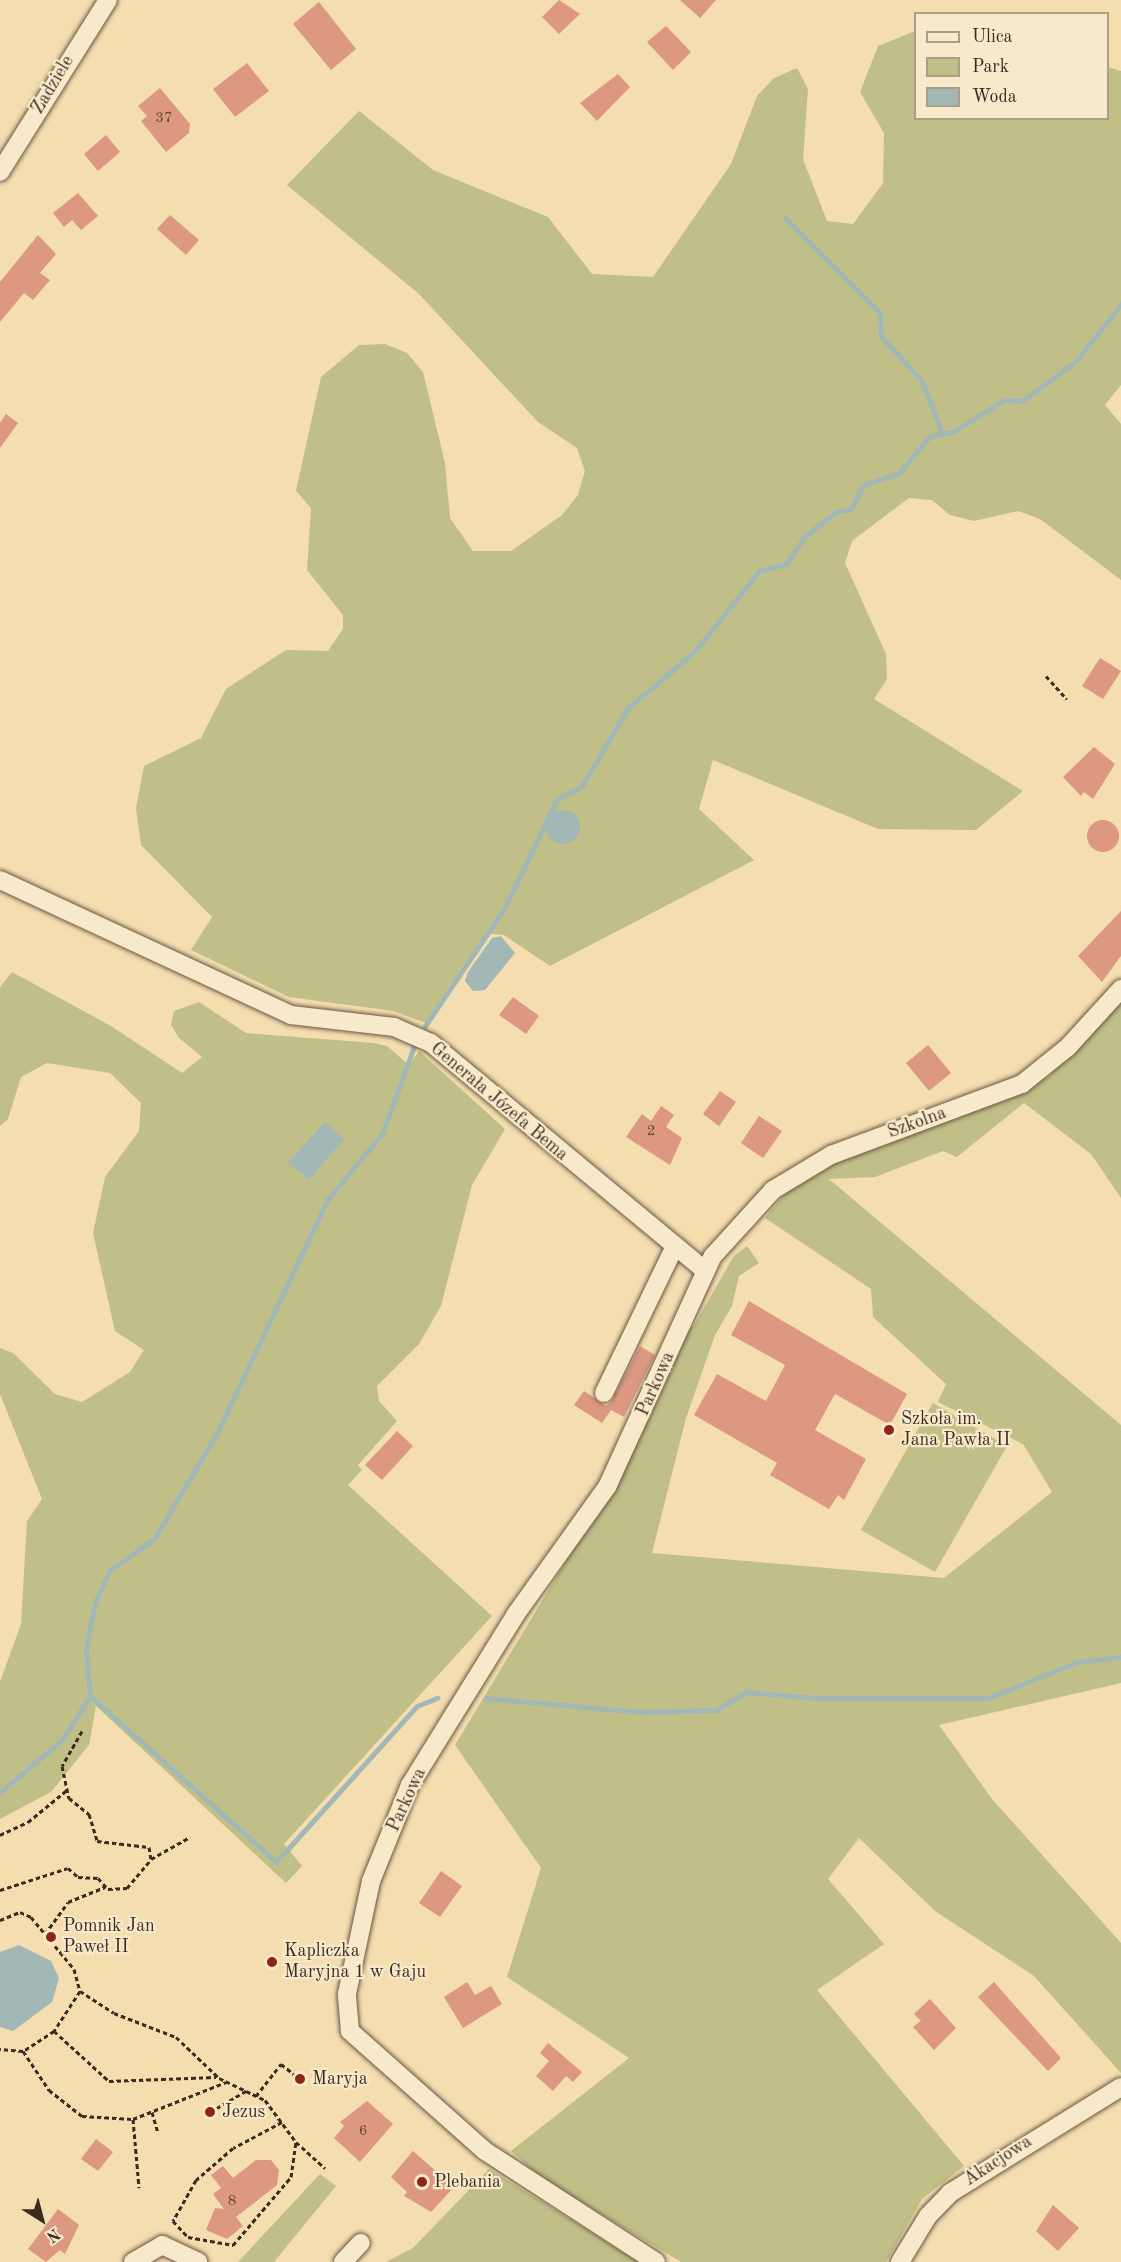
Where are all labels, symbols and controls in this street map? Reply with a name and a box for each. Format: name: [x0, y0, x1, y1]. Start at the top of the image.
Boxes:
legend: [914, 12, 1109, 120]
text: Ulica: [972, 28, 1013, 46]
street label: Zadziele: [27, 52, 79, 118]
text: Park: [972, 58, 1009, 76]
text: Woda: [972, 88, 1017, 106]
house number: 37: [155, 110, 173, 128]
street label: Generała Józefa Bema: [426, 1038, 572, 1166]
street label: Szkolna: [885, 1102, 949, 1144]
house number: 2: [647, 1123, 655, 1141]
street label: Parkowa: [632, 1349, 680, 1419]
place label: Szkoła im. Jana Pawła II: [901, 1409, 1010, 1452]
marker: Szkoła im. Jana Pawła II: [882, 1423, 896, 1437]
street label: Parkowa: [383, 1765, 431, 1835]
place label: Pomnik Jan Paweł II: [63, 1916, 155, 1958]
marker: Pomnik Jan Paweł II: [44, 1930, 58, 1944]
place label: Kapliczka Maryjna 1 w Gaju: [284, 1941, 426, 1984]
marker: Kapliczka Maryjna 1 w Gaju: [265, 1955, 279, 1969]
place label: Maryja: [312, 2068, 368, 2090]
marker: Maryja: [293, 2072, 307, 2086]
place label: Jezus: [222, 2101, 265, 2123]
marker: Jezus: [203, 2105, 217, 2119]
house number: 6: [359, 2123, 367, 2141]
street label: Akacjowa: [960, 2131, 1036, 2191]
place label: Plebania: [434, 2171, 501, 2193]
marker: Plebania: [415, 2175, 429, 2189]
north arrow: [12, 2190, 72, 2250]
house number: 8: [228, 2193, 236, 2211]
text: N: [43, 2224, 62, 2245]

